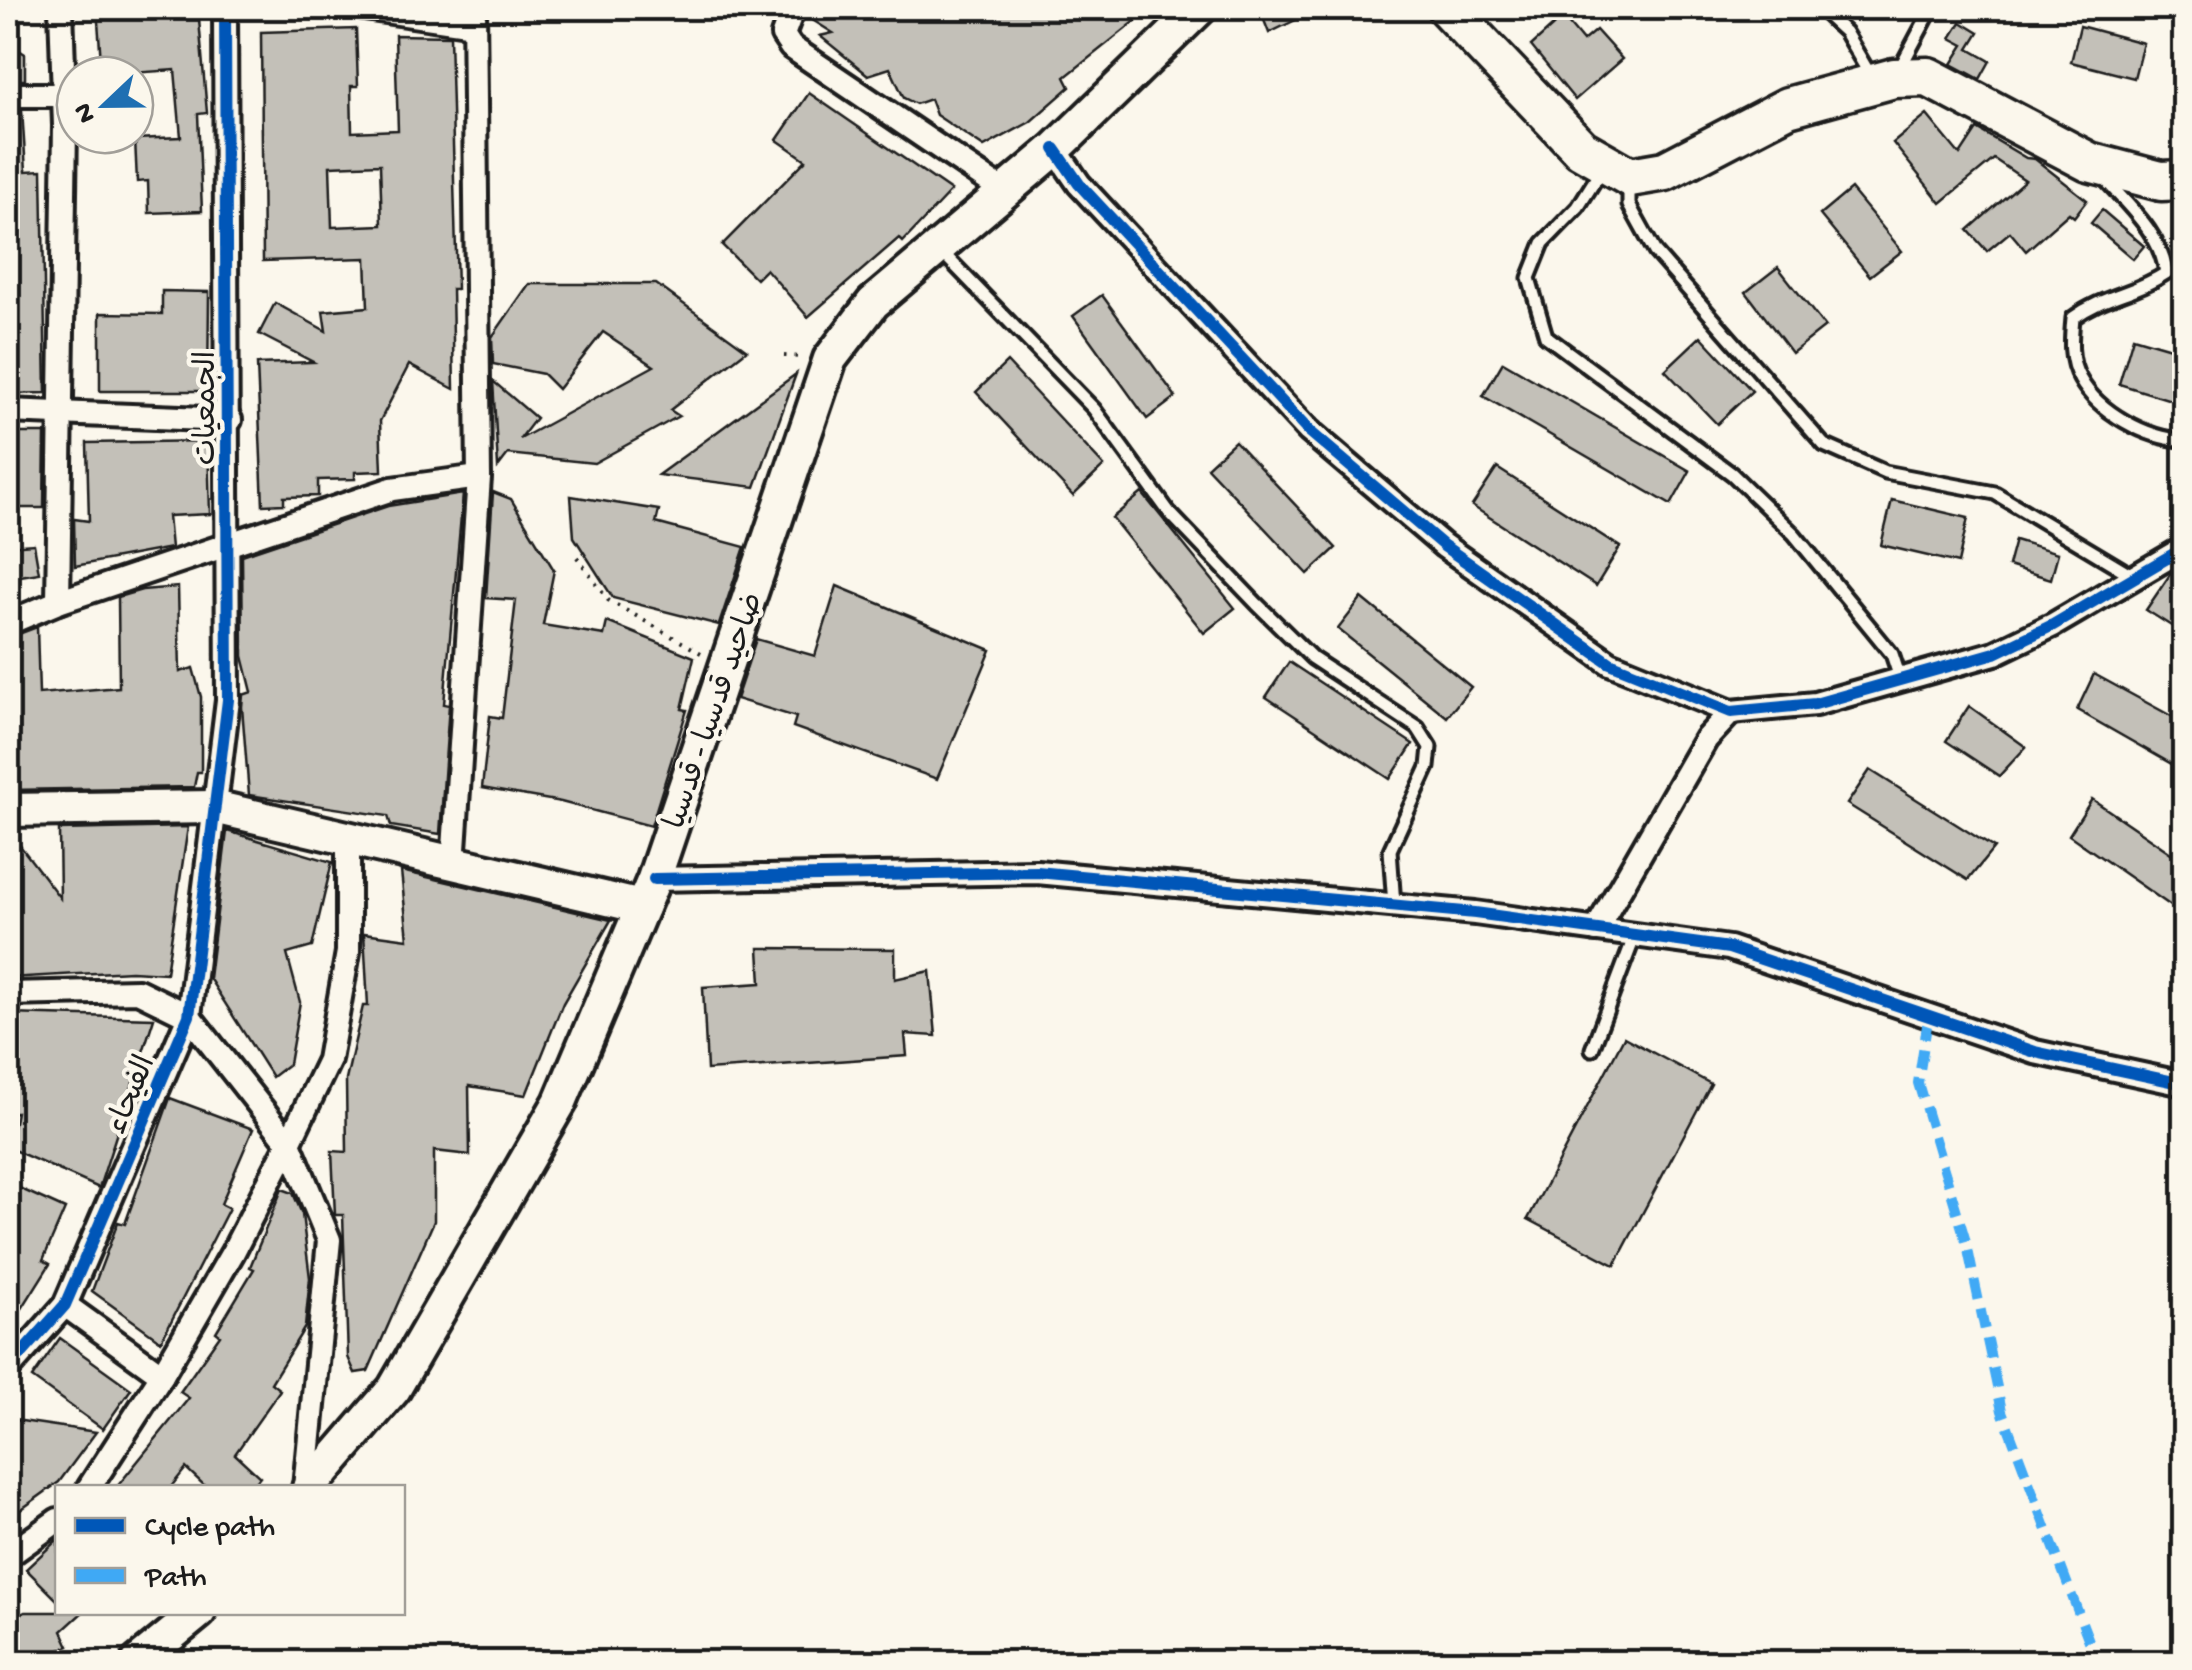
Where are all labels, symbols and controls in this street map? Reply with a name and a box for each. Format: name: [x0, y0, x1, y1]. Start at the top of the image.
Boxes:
north arrow: [55, 55, 155, 155]
text: N: [67, 98, 105, 127]
street label: الجمعيات: [191, 351, 226, 465]
street label: ضاحيد قدسيا - قدسيا: [659, 589, 773, 834]
street label: الفيحاء: [101, 1051, 165, 1140]
legend: [55, 1485, 405, 1615]
text: Cycle path: [145, 1512, 275, 1547]
text: Path: [144, 1562, 207, 1597]

